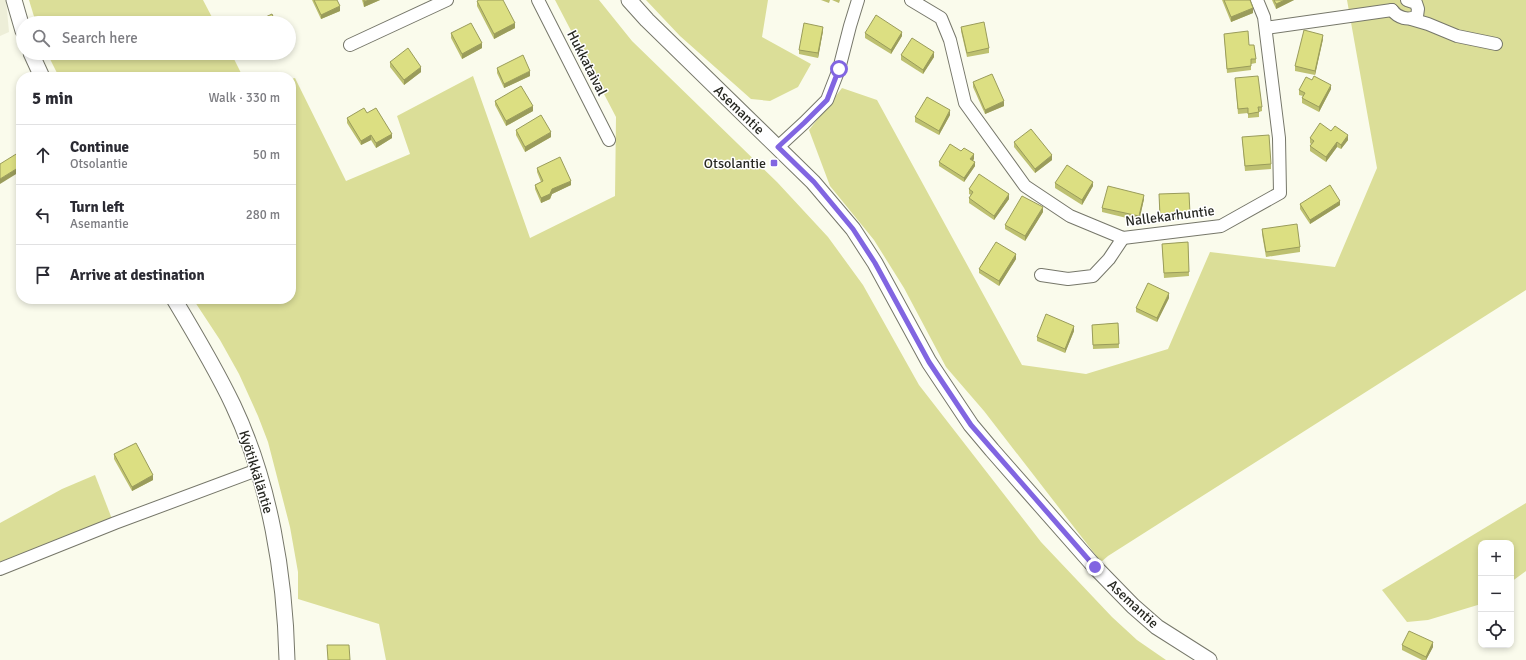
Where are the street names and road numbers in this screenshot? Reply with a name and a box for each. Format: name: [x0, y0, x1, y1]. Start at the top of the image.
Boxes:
street label: Hukkataival: [563, 27, 611, 99]
street label: Asemantie: [710, 82, 768, 138]
street label: Nallekarhuntie: [1125, 202, 1215, 230]
street label: Kyötikkäläntie: [235, 428, 277, 516]
street label: Asemantie: [1104, 576, 1162, 632]

